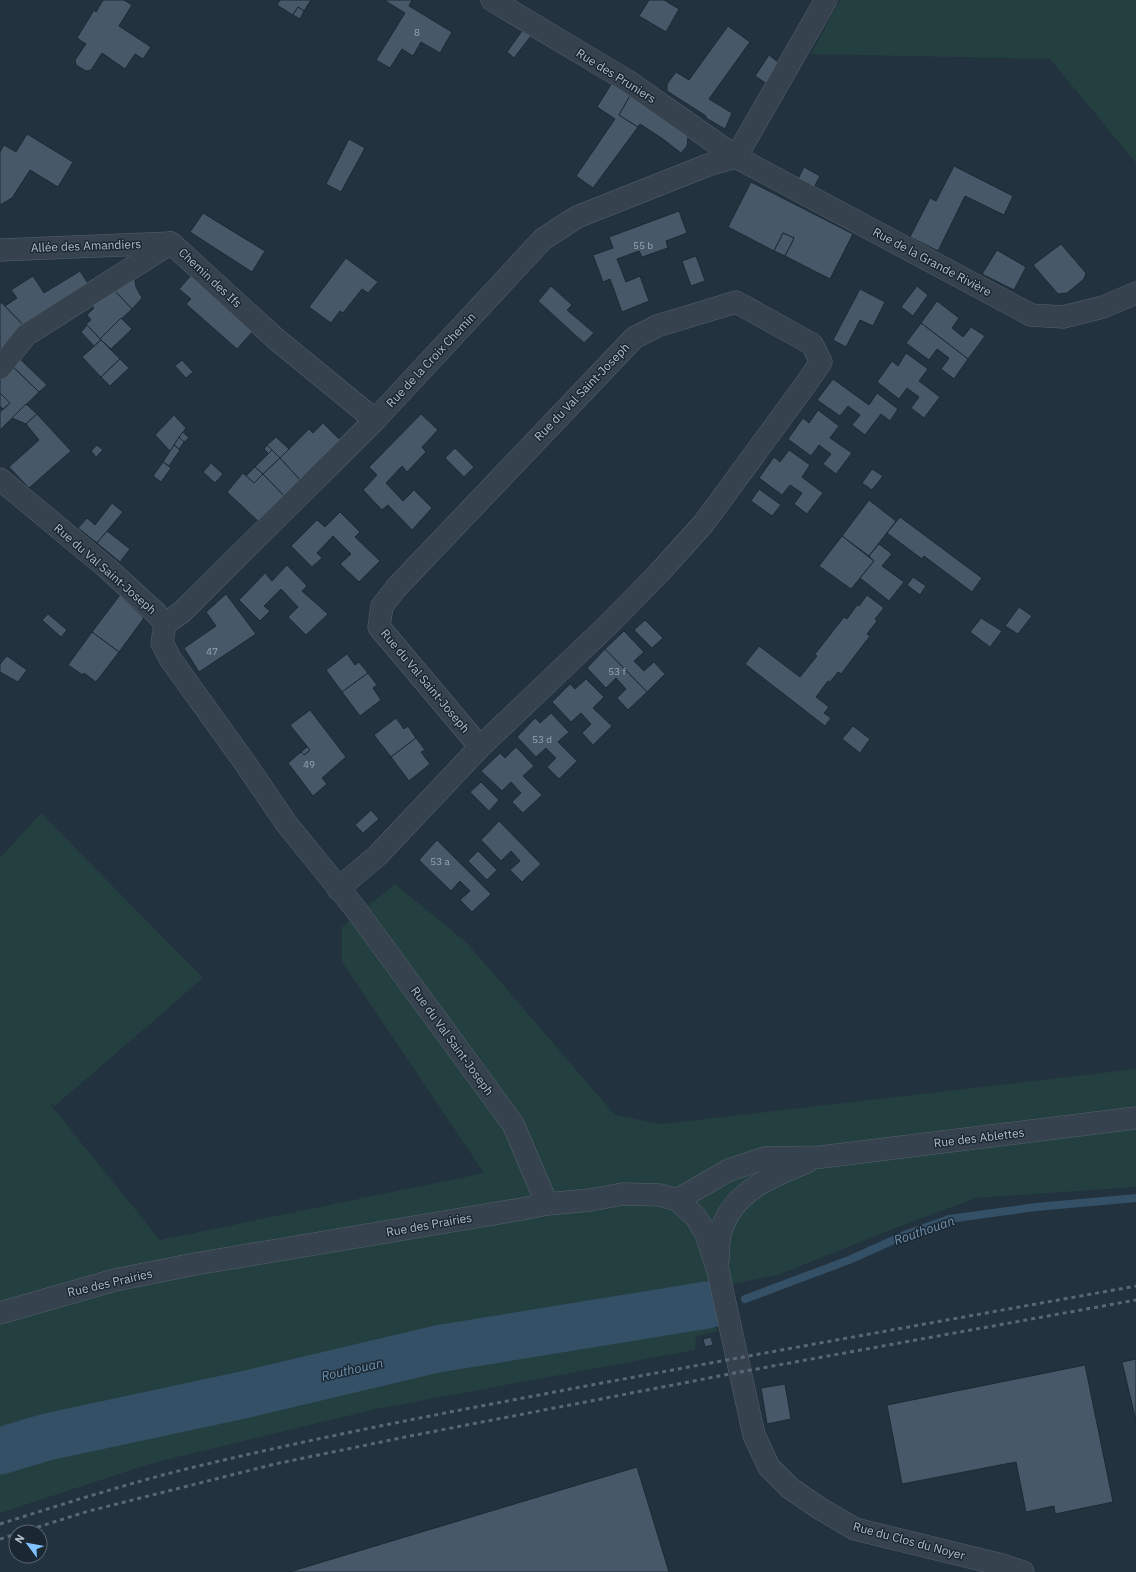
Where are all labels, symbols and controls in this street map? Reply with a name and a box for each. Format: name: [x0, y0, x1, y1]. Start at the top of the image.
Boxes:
house number: 8: [414, 26, 420, 39]
street label: Rue des Pruniers: [574, 45, 659, 106]
street label: Rue de la Grande Rivière: [870, 224, 994, 299]
street label: Allée des Amandiers: [30, 236, 142, 255]
house number: 55 b: [633, 239, 653, 252]
street label: Chemin des Ifs: [176, 245, 245, 311]
street label: Rue de la Croix Chemin: [383, 309, 479, 410]
street label: Rue du Val Saint-Joseph: [531, 339, 632, 444]
street label: Rue du Val Saint-Joseph: [51, 520, 160, 617]
street label: Rue du Val Saint-Joseph: [378, 626, 473, 736]
house number: 47: [206, 645, 218, 658]
house number: 53 f: [608, 665, 627, 678]
house number: 53 d: [532, 733, 552, 746]
house number: 49: [303, 758, 315, 771]
house number: 53 a: [430, 855, 451, 868]
street label: Rue du Val Saint-Joseph: [408, 983, 497, 1098]
street label: Rue des Ablettes: [933, 1124, 1025, 1151]
street label: Rue des Prairies: [385, 1210, 473, 1239]
water label: Routhouan: [892, 1212, 957, 1249]
street label: Rue des Prairies: [66, 1265, 154, 1300]
water label: Routhouan: [319, 1354, 385, 1385]
street label: Rue du Clos du Noyer: [851, 1518, 967, 1563]
north arrow: [8, 1524, 48, 1564]
text: N: [11, 1532, 28, 1546]

